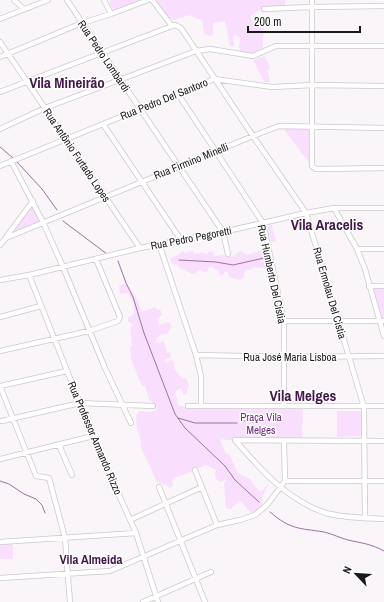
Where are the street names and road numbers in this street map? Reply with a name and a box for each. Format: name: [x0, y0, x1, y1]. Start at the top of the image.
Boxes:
street label: Rua Pedro Lombardi: [75, 17, 133, 95]
street label: Rua Pedro Del Santoro: [118, 75, 210, 123]
street label: Rua Antônio Furtado Lopes: [40, 105, 114, 205]
street label: Rua Firmino Minelli: [152, 140, 230, 182]
street label: Rua Pedro Pegoretti: [149, 223, 233, 253]
street label: Rua Humberto Del Cístia: [255, 223, 289, 325]
street label: Rua Ermolau Del Cístia: [310, 246, 350, 340]
street label: Rua José Maria Lisboa: [243, 350, 337, 364]
street label: Rua Professor Armando Rizzo: [65, 379, 125, 497]

